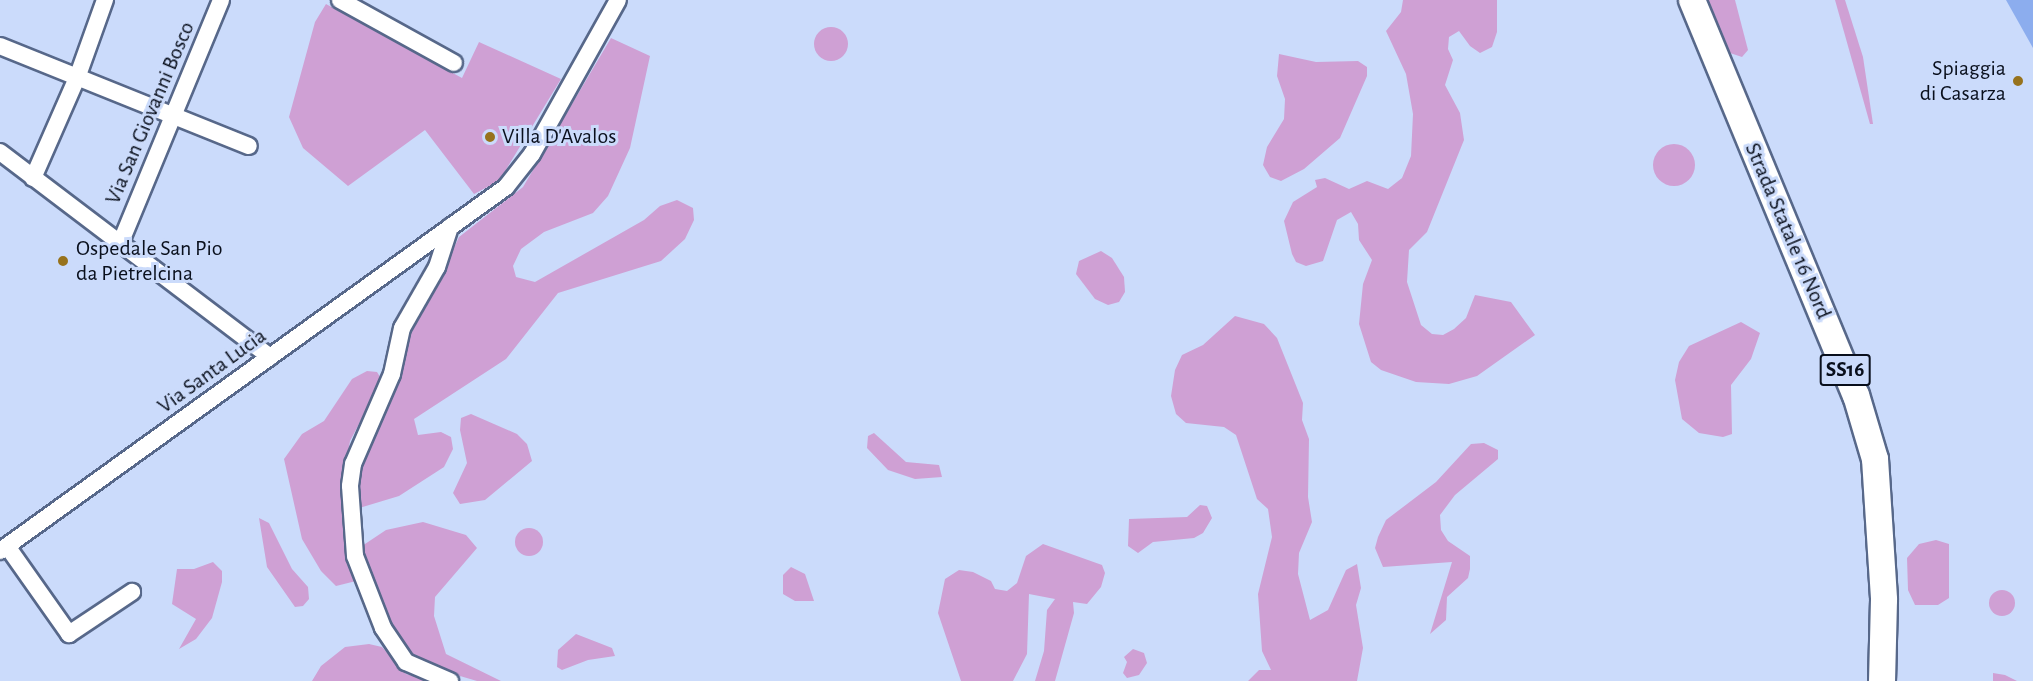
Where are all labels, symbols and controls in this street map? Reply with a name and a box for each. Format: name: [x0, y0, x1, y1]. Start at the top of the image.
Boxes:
street label: Via San Giovanni Bosco: [100, 18, 200, 208]
place label: Spiaggia di Casarza: [1920, 55, 2006, 106]
marker: Spiaggia di Casarza: [2011, 74, 2025, 88]
place label: Villa D'Avalos: [502, 124, 616, 150]
marker: Villa D'Avalos: [483, 130, 497, 144]
street label: Strada Statale 16 Nord: [1739, 139, 1837, 323]
place label: Ospedale San Pio da Pietrelcina: [76, 235, 223, 286]
marker: Ospedale San Pio da Pietrelcina: [54, 252, 72, 270]
street label: Via Santa Lucia: [153, 323, 271, 419]
road number: SS16: [1820, 352, 1870, 388]

